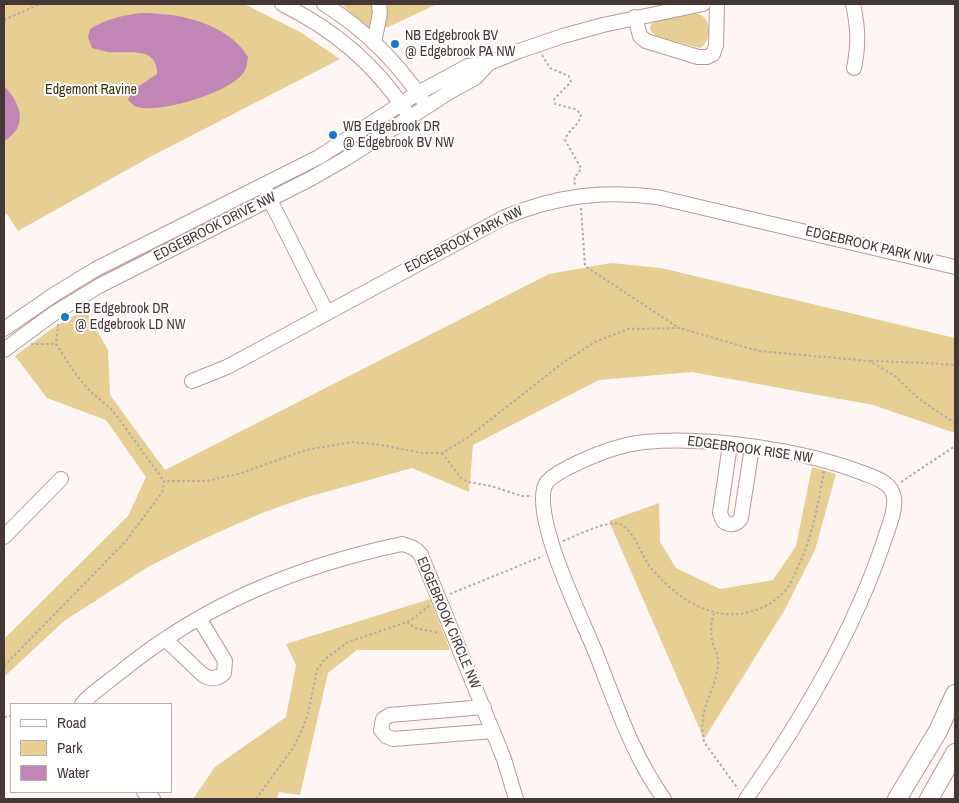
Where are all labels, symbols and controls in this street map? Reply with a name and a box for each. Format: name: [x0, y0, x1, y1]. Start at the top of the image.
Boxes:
place label: NB Edgebrook BV @ Edgebrook PA NW: [405, 28, 515, 60]
marker: NB Edgebrook BV @ Edgebrook PA NW: [389, 38, 401, 50]
park label: Edgemont Ravine: [45, 82, 137, 98]
place label: WB Edgebrook DR @ Edgebrook BV NW: [343, 119, 454, 152]
marker: WB Edgebrook DR @ Edgebrook BV NW: [327, 129, 339, 141]
street label: EDGEBROOK DRIVE NW: [151, 189, 279, 265]
street label: EDGEBROOK PARK NW: [402, 203, 526, 277]
street label: EDGEBROOK PARK NW: [804, 223, 934, 269]
place label: EB Edgebrook DR @ Edgebrook LD NW: [75, 301, 186, 334]
marker: EB Edgebrook DR @ Edgebrook LD NW: [59, 311, 71, 323]
street label: EDGEBROOK RISE NW: [686, 433, 814, 467]
street label: EDGEBROOK CIRCLE NW: [413, 555, 483, 691]
legend: [10, 703, 172, 793]
text: Road: [57, 712, 86, 733]
text: Park: [57, 737, 82, 758]
text: Water: [57, 762, 89, 783]

